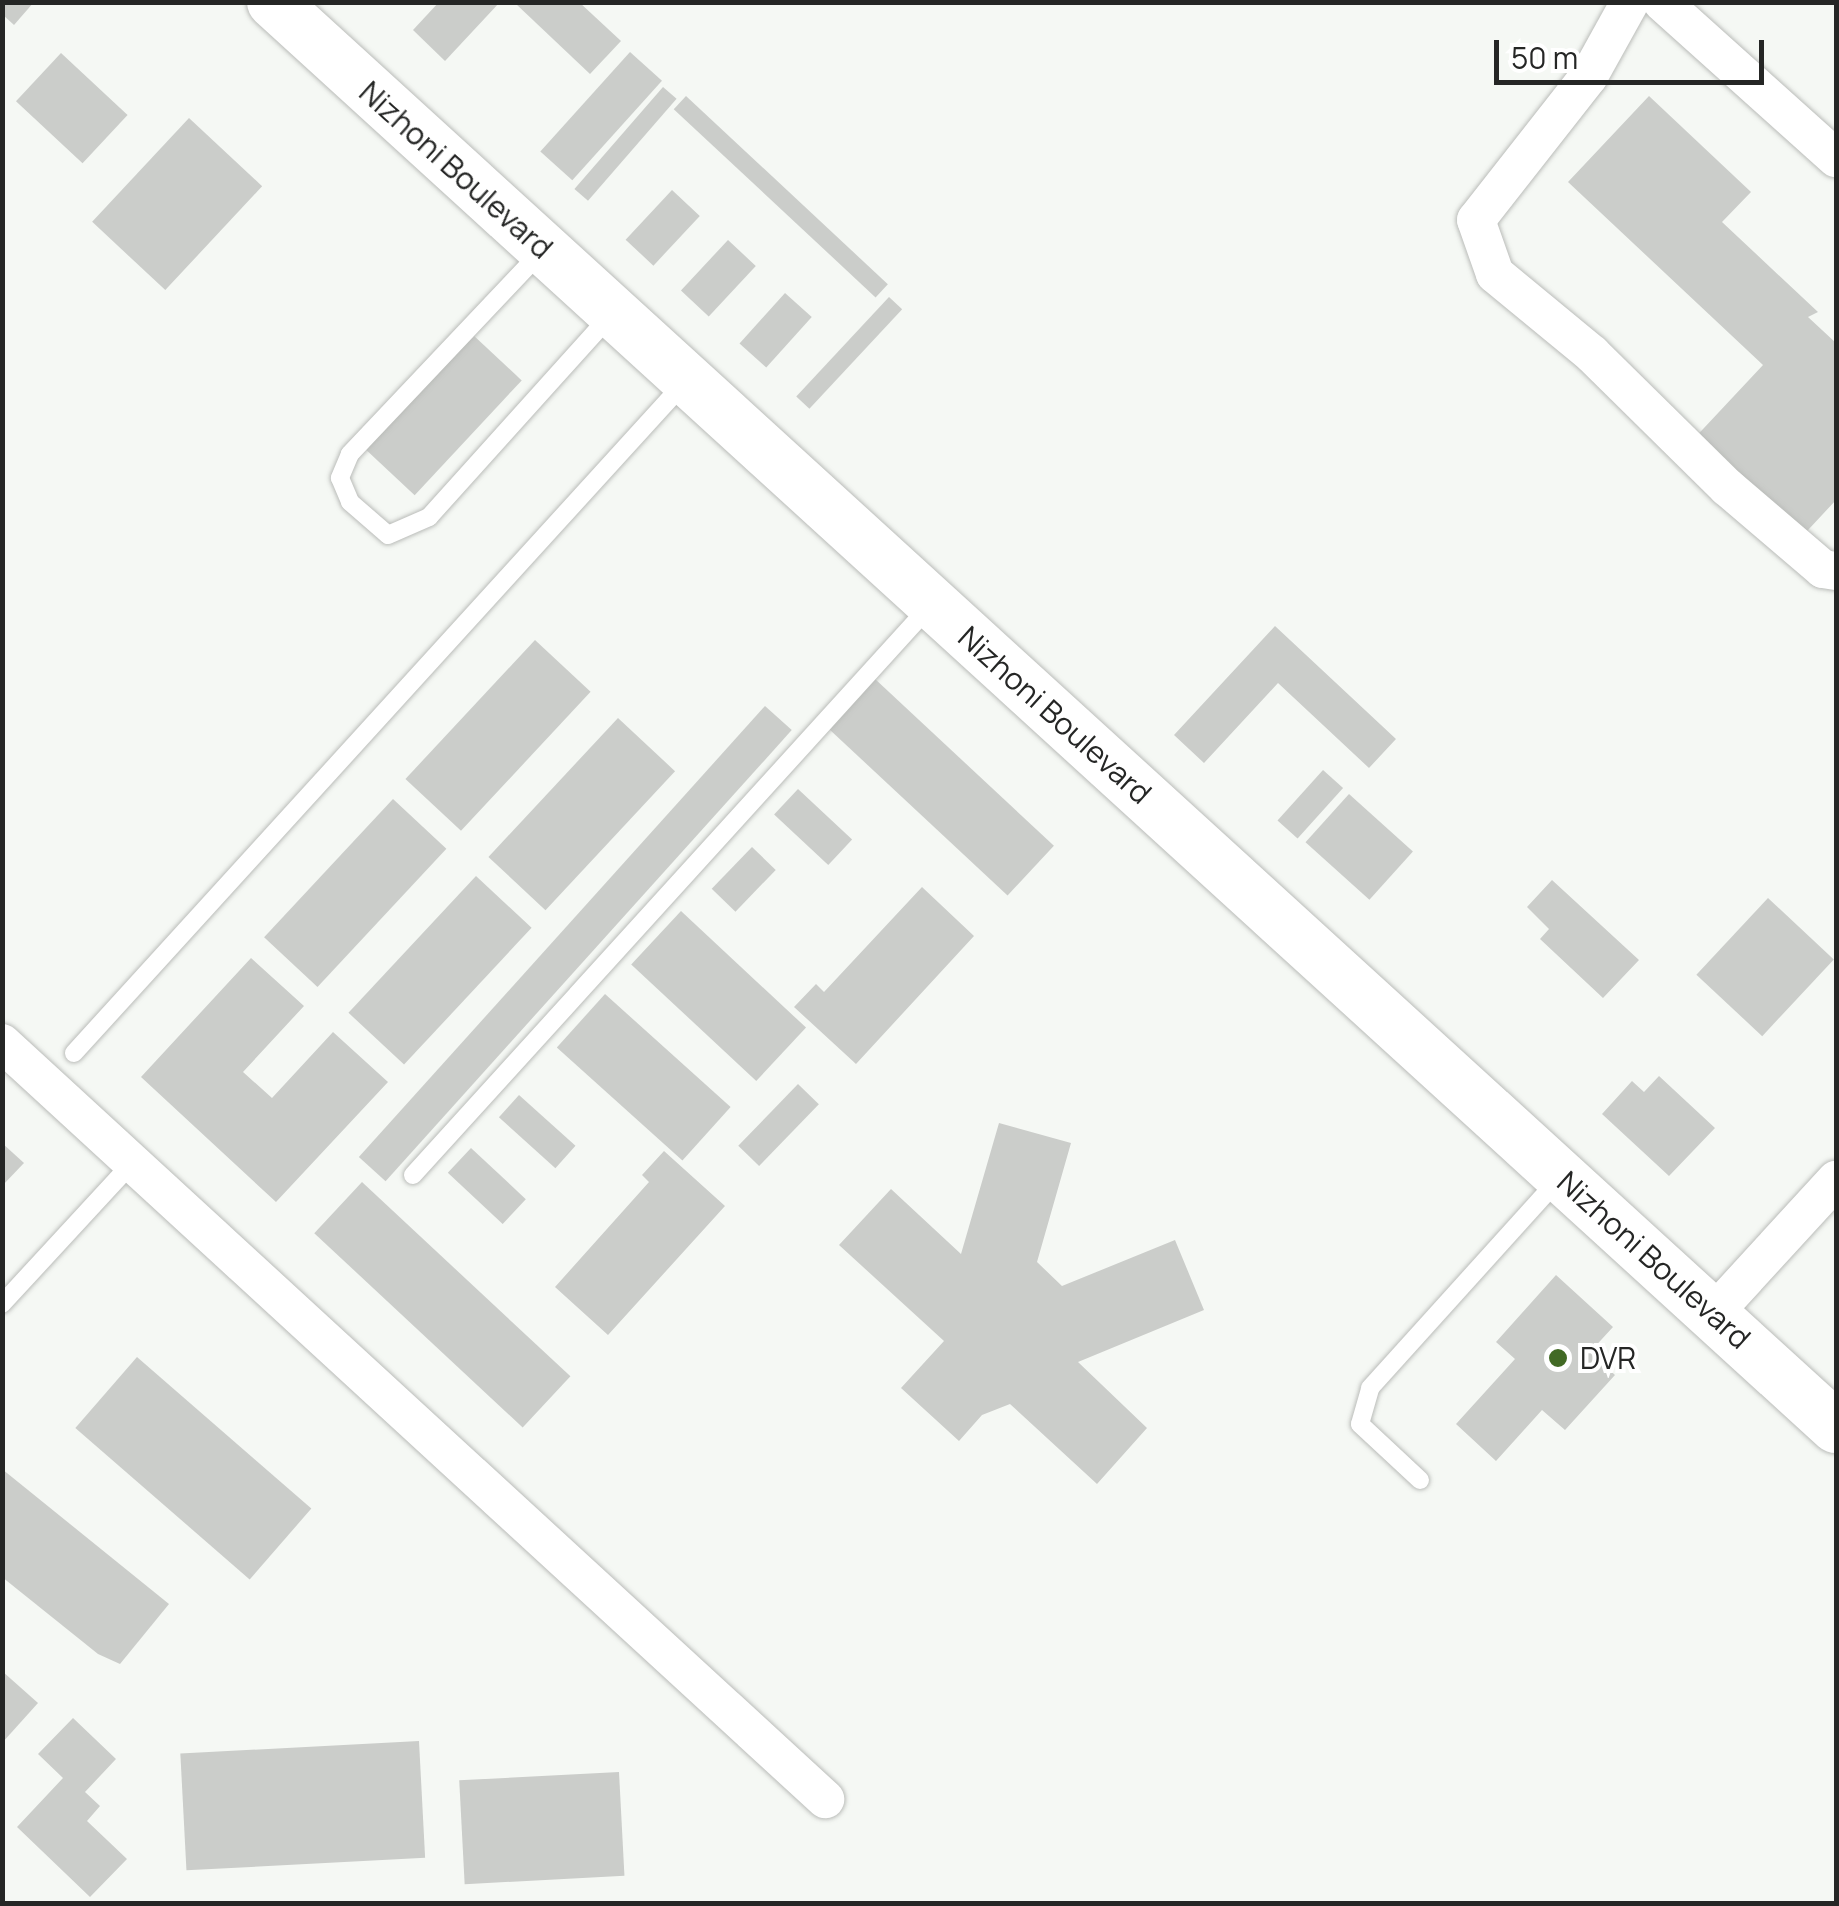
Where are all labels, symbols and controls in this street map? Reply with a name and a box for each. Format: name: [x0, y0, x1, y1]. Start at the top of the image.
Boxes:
scale bar: [1499, 20, 1769, 82]
text: 50 m: [1511, 37, 1578, 78]
street label: Nizhoni Boulevard: [352, 74, 560, 266]
street label: Nizhoni Boulevard: [951, 619, 1159, 811]
street label: Nizhoni Boulevard: [1550, 1164, 1758, 1356]
place label: DVR: [1580, 1340, 1636, 1376]
marker: DVR: [1545, 1345, 1571, 1371]

